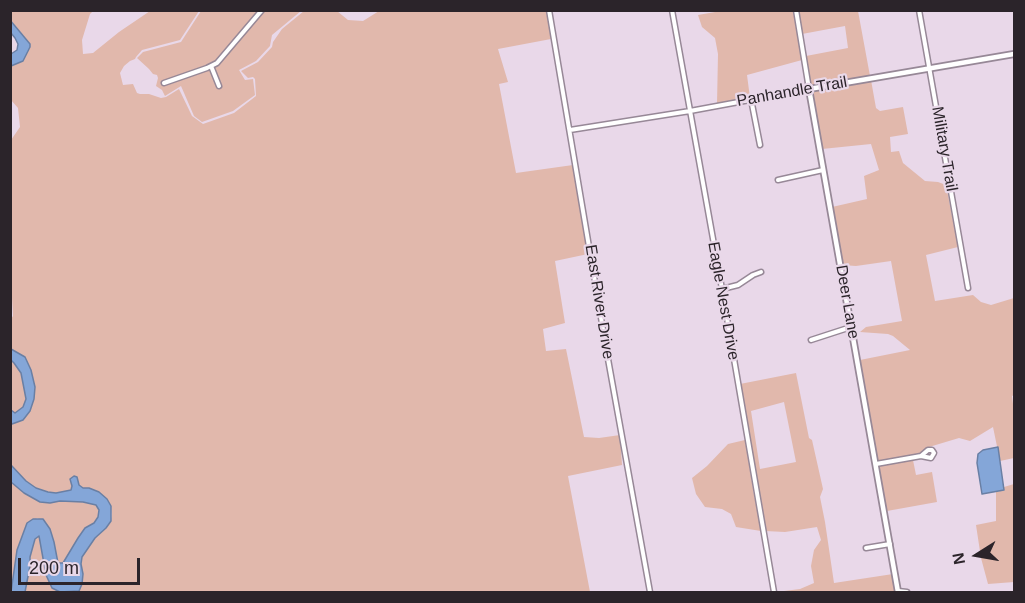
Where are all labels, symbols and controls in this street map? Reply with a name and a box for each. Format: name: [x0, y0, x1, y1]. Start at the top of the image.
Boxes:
street label: Panhandle Trail: [735, 73, 849, 111]
street label: Military Trail: [927, 105, 961, 193]
street label: Eagle Nest Drive: [703, 240, 743, 362]
street label: East River Drive: [580, 243, 618, 361]
street label: Deer Lane: [831, 264, 863, 340]
north arrow: [947, 525, 1007, 585]
scale bar: [21, 546, 142, 584]
text: N: [949, 551, 968, 566]
text: 200 m: [29, 558, 79, 578]

